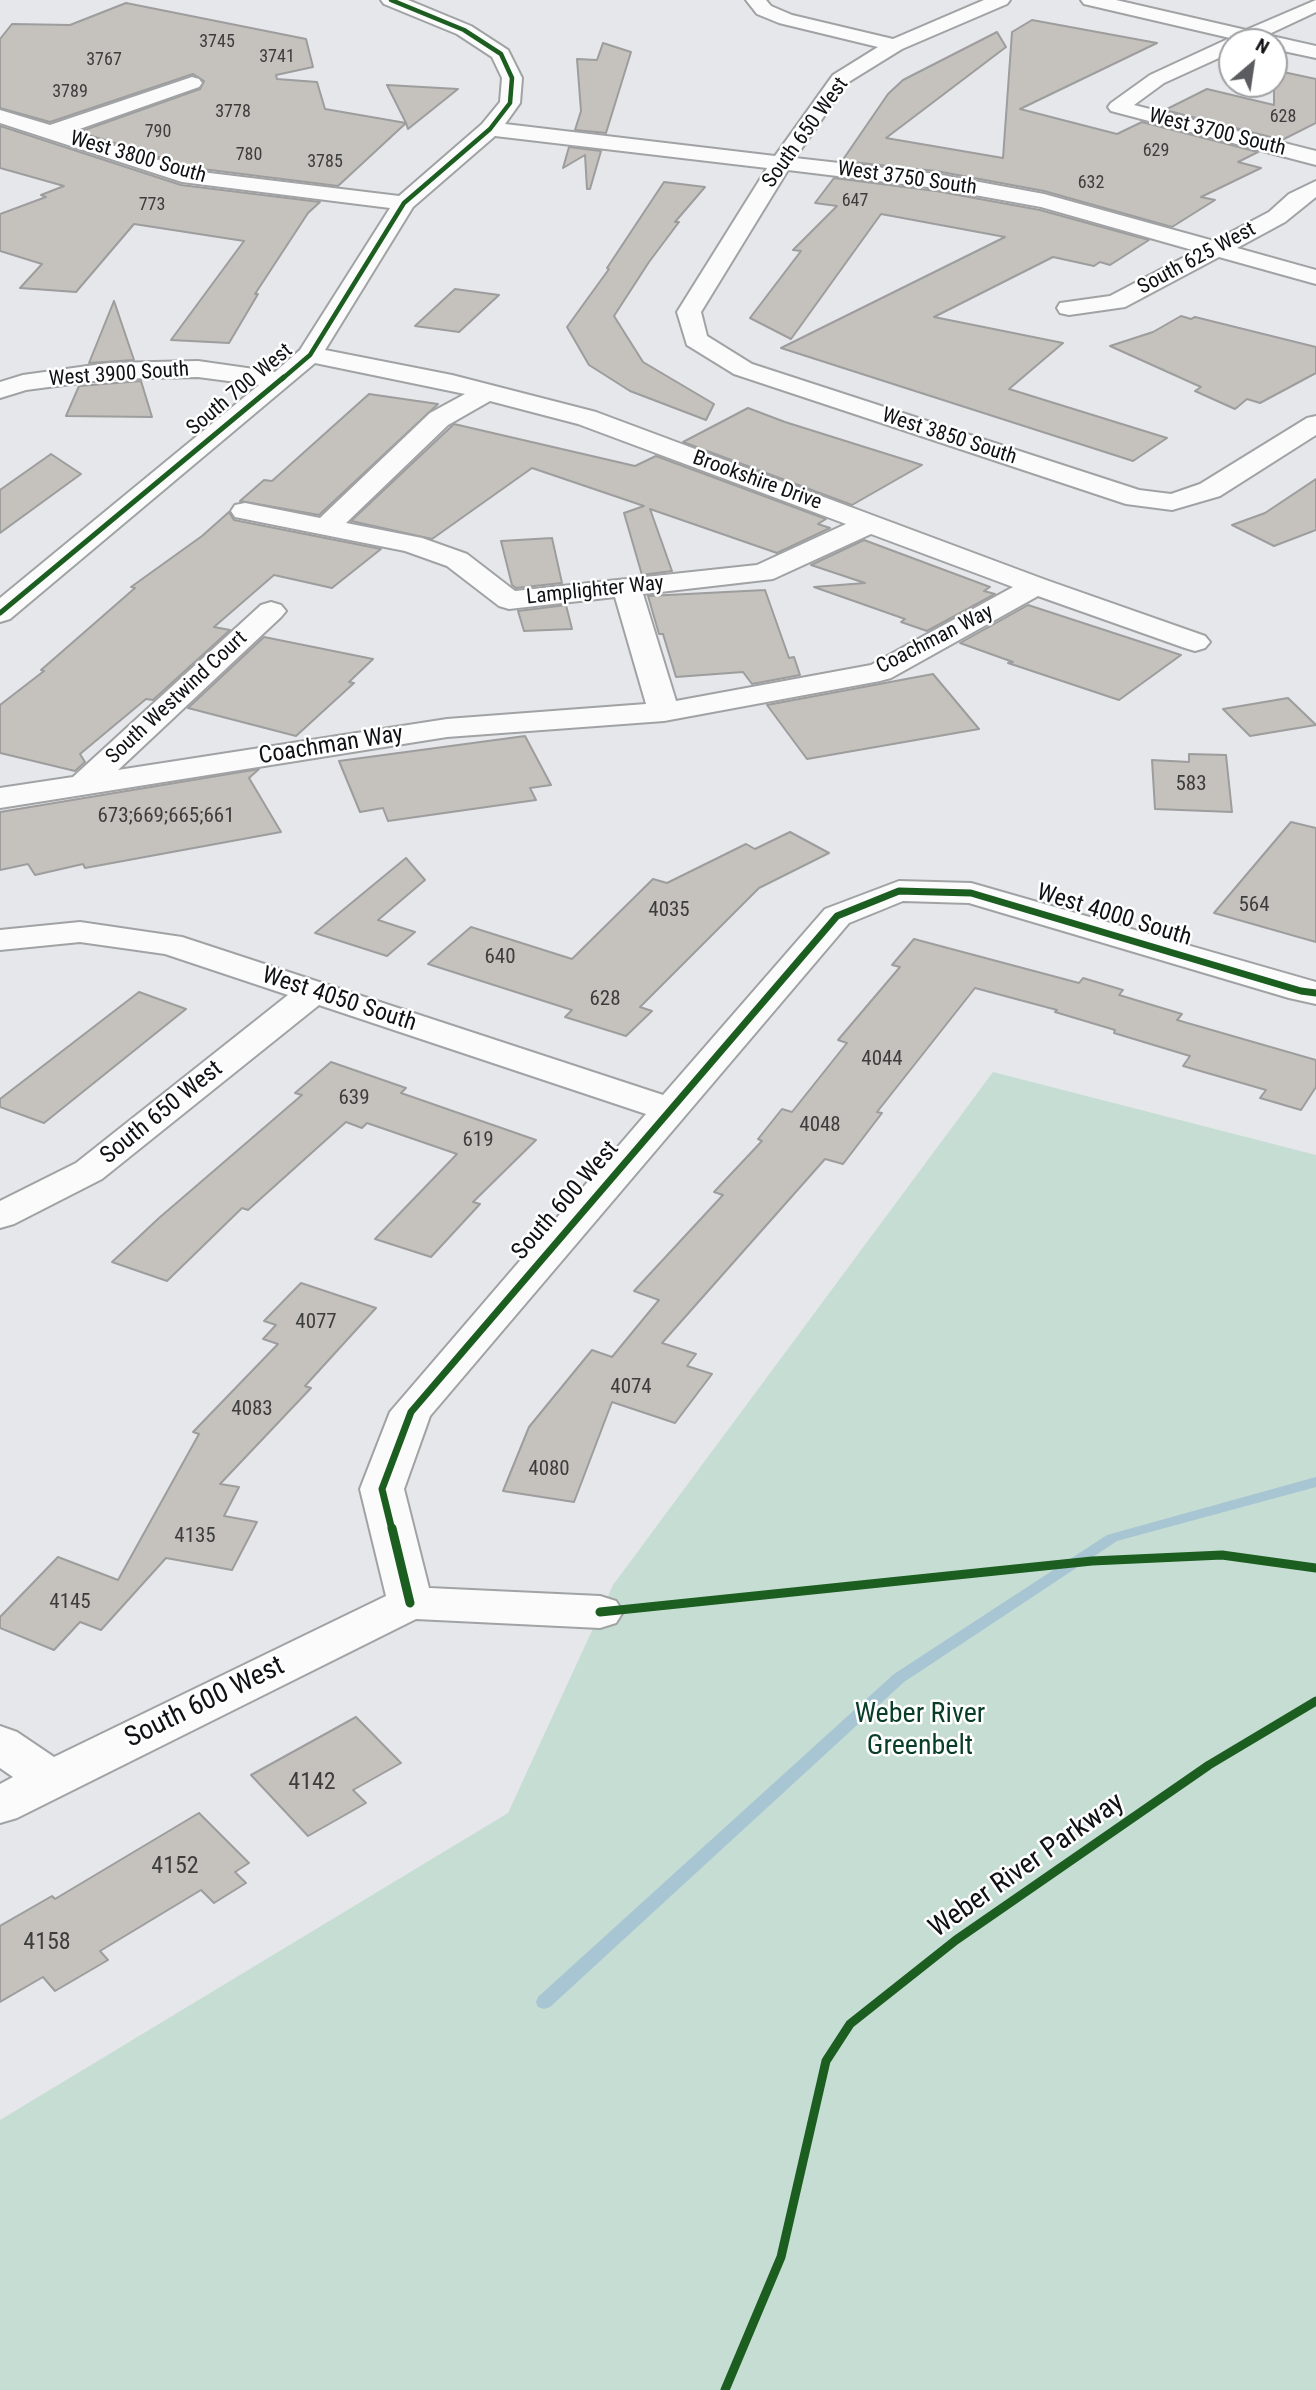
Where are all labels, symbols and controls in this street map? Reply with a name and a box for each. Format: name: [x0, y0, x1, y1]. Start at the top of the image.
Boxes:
north arrow: [1218, 28, 1288, 98]
house number: 3745: [199, 31, 235, 53]
text: N: [1252, 33, 1273, 59]
house number: 3741: [259, 46, 295, 68]
house number: 3767: [86, 49, 122, 71]
street label: South 650 West: [758, 73, 854, 193]
house number: 3789: [52, 81, 88, 103]
house number: 3778: [215, 101, 251, 123]
street label: West 3700 South: [1146, 104, 1288, 162]
house number: 628: [1270, 106, 1296, 128]
house number: 790: [145, 121, 171, 143]
street label: West 3800 South: [67, 127, 209, 189]
house number: 629: [1143, 140, 1169, 162]
house number: 780: [236, 144, 262, 166]
house number: 3785: [307, 151, 343, 173]
street label: West 3750 South: [836, 157, 978, 201]
house number: 632: [1078, 172, 1104, 194]
house number: 647: [842, 190, 868, 212]
house number: 773: [139, 194, 165, 216]
street label: South 625 West: [1134, 217, 1260, 301]
street label: South 700 West: [182, 339, 298, 441]
street label: West 3900 South: [48, 358, 190, 392]
street label: West 3850 South: [878, 403, 1020, 471]
street label: Brookshire Drive: [689, 446, 825, 516]
street label: Lamplighter Way: [525, 571, 665, 611]
street label: Coachman Way: [872, 600, 998, 680]
street label: South Westwind Court: [101, 626, 253, 770]
street label: Coachman Way: [257, 720, 405, 772]
house number: 583: [1175, 772, 1207, 798]
house number: 673;669;665;661: [97, 804, 235, 830]
street label: West 4000 South: [1033, 879, 1195, 953]
house number: 564: [1238, 893, 1270, 919]
house number: 4035: [648, 898, 690, 924]
house number: 640: [484, 945, 516, 971]
street label: West 4050 South: [258, 962, 420, 1038]
house number: 628: [589, 987, 621, 1013]
house number: 4044: [861, 1047, 903, 1073]
street label: South 650 West: [95, 1055, 229, 1171]
house number: 639: [338, 1086, 370, 1112]
house number: 4048: [799, 1113, 841, 1139]
house number: 619: [462, 1128, 494, 1154]
street label: South 600 West: [506, 1135, 626, 1267]
house number: 4077: [295, 1310, 337, 1336]
house number: 4074: [610, 1375, 652, 1401]
house number: 4083: [231, 1397, 273, 1423]
house number: 4080: [528, 1457, 570, 1483]
house number: 4135: [174, 1524, 216, 1550]
house number: 4145: [49, 1590, 91, 1616]
street label: South 600 West: [120, 1650, 290, 1756]
park label: Weber River Greenbelt: [855, 1698, 985, 1764]
house number: 4142: [288, 1769, 336, 1797]
street label: Weber River Parkway: [923, 1786, 1131, 1946]
house number: 4152: [151, 1853, 199, 1881]
house number: 4158: [23, 1929, 71, 1957]

